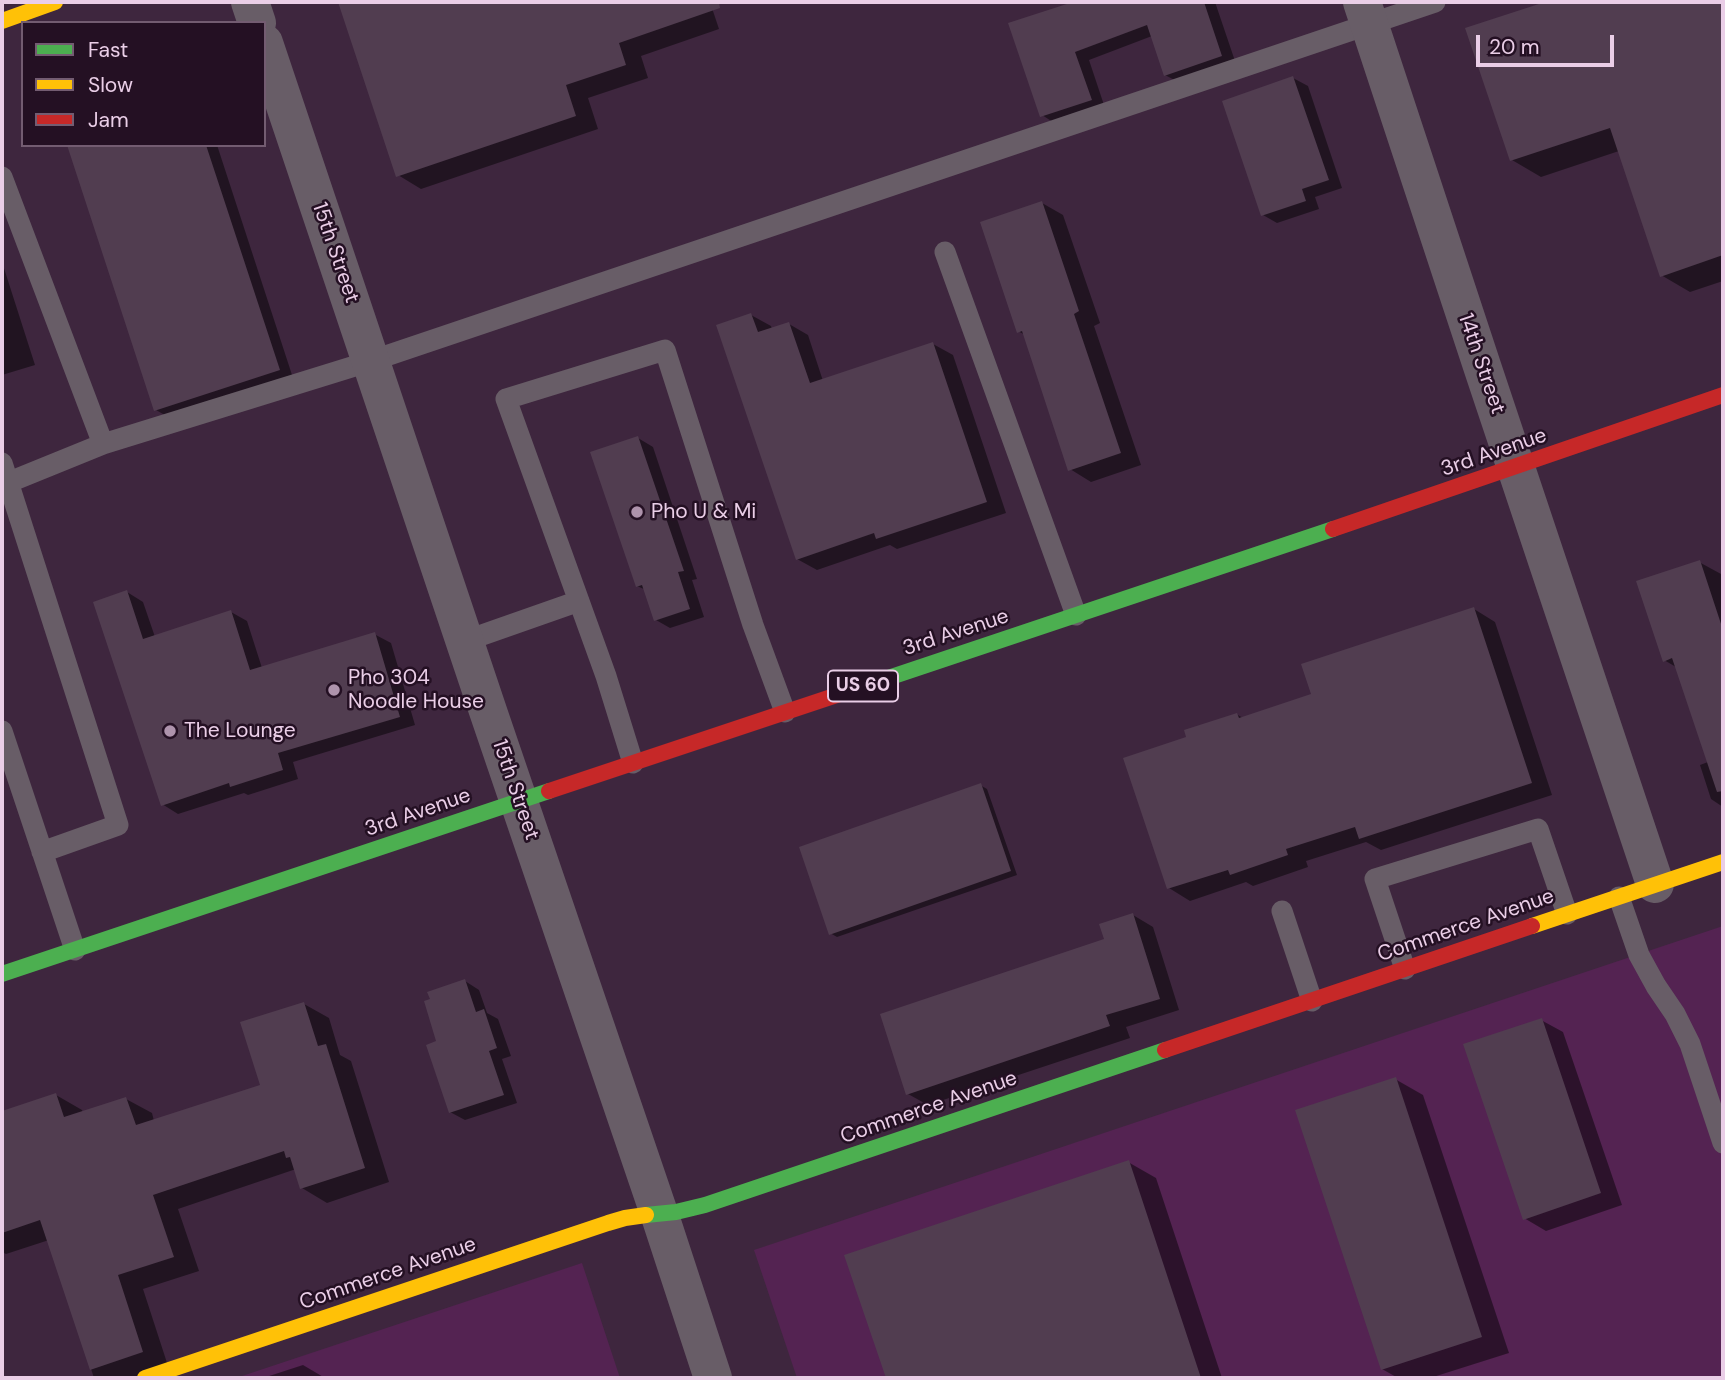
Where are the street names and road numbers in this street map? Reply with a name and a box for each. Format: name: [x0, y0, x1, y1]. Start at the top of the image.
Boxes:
street label: 15th Street: [306, 199, 364, 307]
street label: 14th Street: [1452, 310, 1510, 418]
street label: 3rd Avenue: [1438, 423, 1550, 483]
street label: 3rd Avenue: [900, 604, 1012, 662]
road number: US 60: [828, 670, 898, 702]
street label: 15th Street: [486, 736, 544, 844]
street label: 3rd Avenue: [362, 783, 474, 843]
street label: Commerce Avenue: [1374, 884, 1558, 968]
street label: Commerce Avenue: [837, 1066, 1021, 1150]
street label: Commerce Avenue: [296, 1232, 480, 1316]

